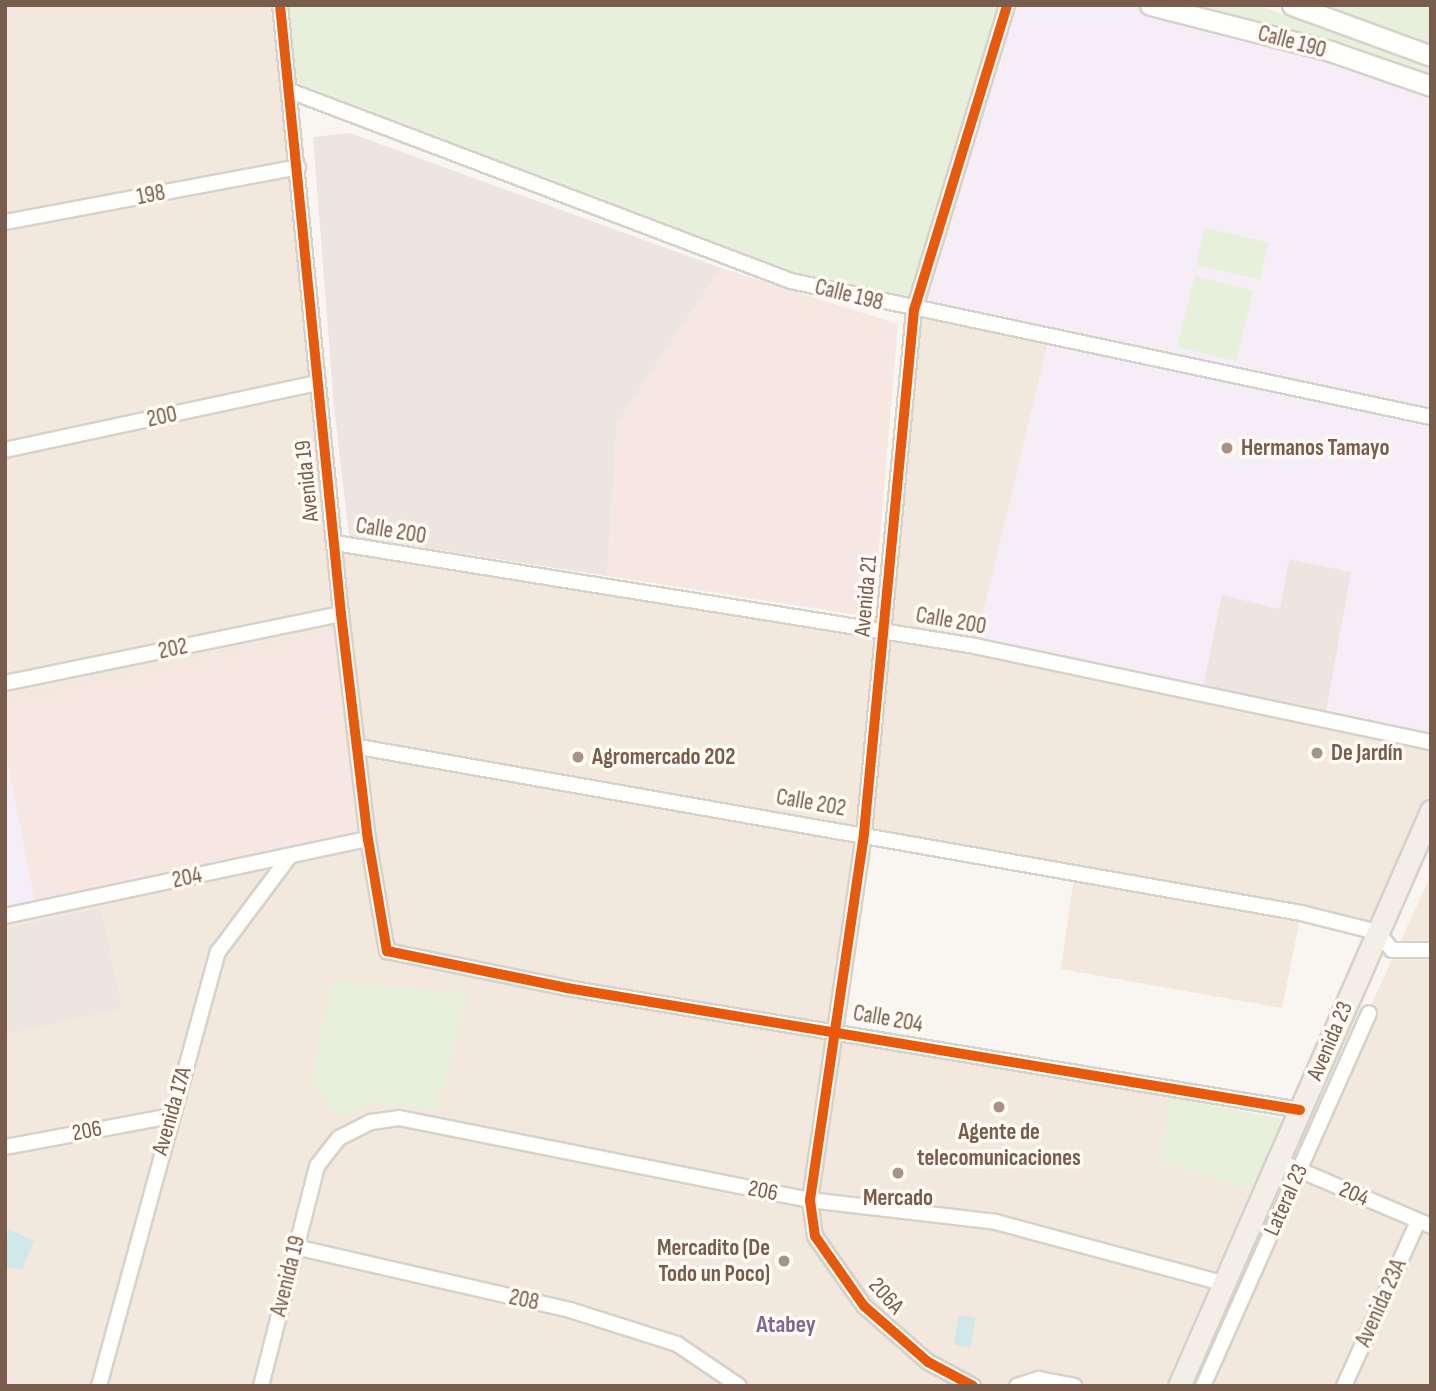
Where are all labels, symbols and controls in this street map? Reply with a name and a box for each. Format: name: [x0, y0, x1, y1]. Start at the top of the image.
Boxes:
street label: Calle 190: [1255, 20, 1329, 64]
street label: 198: [134, 179, 168, 211]
street label: Calle 198: [812, 273, 886, 317]
street label: 200: [144, 400, 180, 434]
place label: Hermanos Tamayo: [1241, 434, 1389, 462]
street label: Avenida 19: [289, 439, 325, 523]
marker: Hermanos Tamayo: [1219, 440, 1235, 456]
street label: Calle 200: [354, 512, 428, 550]
street label: Avenida 21: [849, 554, 883, 638]
street label: Calle 200: [914, 601, 988, 641]
street label: 202: [156, 632, 190, 666]
place label: De Jardín: [1331, 739, 1403, 767]
place label: Agromercado 202: [592, 743, 735, 771]
marker: De Jardín: [1309, 745, 1325, 761]
marker: Agromercado 202: [570, 749, 586, 765]
street label: Calle 202: [774, 783, 848, 823]
street label: 204: [170, 861, 204, 895]
street label: Avenida 23: [1301, 997, 1359, 1085]
street label: Calle 204: [851, 999, 925, 1039]
street label: Avenida 17A: [146, 1064, 198, 1158]
marker: Agente de telecomunicaciones: [991, 1099, 1007, 1115]
street label: 206: [70, 1115, 104, 1147]
place label: Agente de telecomunicaciones: [917, 1118, 1081, 1172]
street label: Lateral 23: [1258, 1160, 1314, 1240]
marker: Mercado: [890, 1165, 906, 1181]
street label: 206: [746, 1175, 780, 1207]
street label: 204: [1335, 1176, 1373, 1212]
place label: Mercado: [863, 1184, 933, 1212]
street label: Avenida 19: [265, 1233, 311, 1319]
place label: Mercadito (De Todo un Poco): [657, 1234, 770, 1288]
marker: Mercadito (De Todo un Poco): [776, 1253, 792, 1269]
street label: Avenida 23A: [1350, 1255, 1412, 1351]
street label: 206A: [862, 1272, 910, 1320]
street label: 208: [507, 1283, 541, 1317]
district label: Atabey: [756, 1311, 816, 1339]

